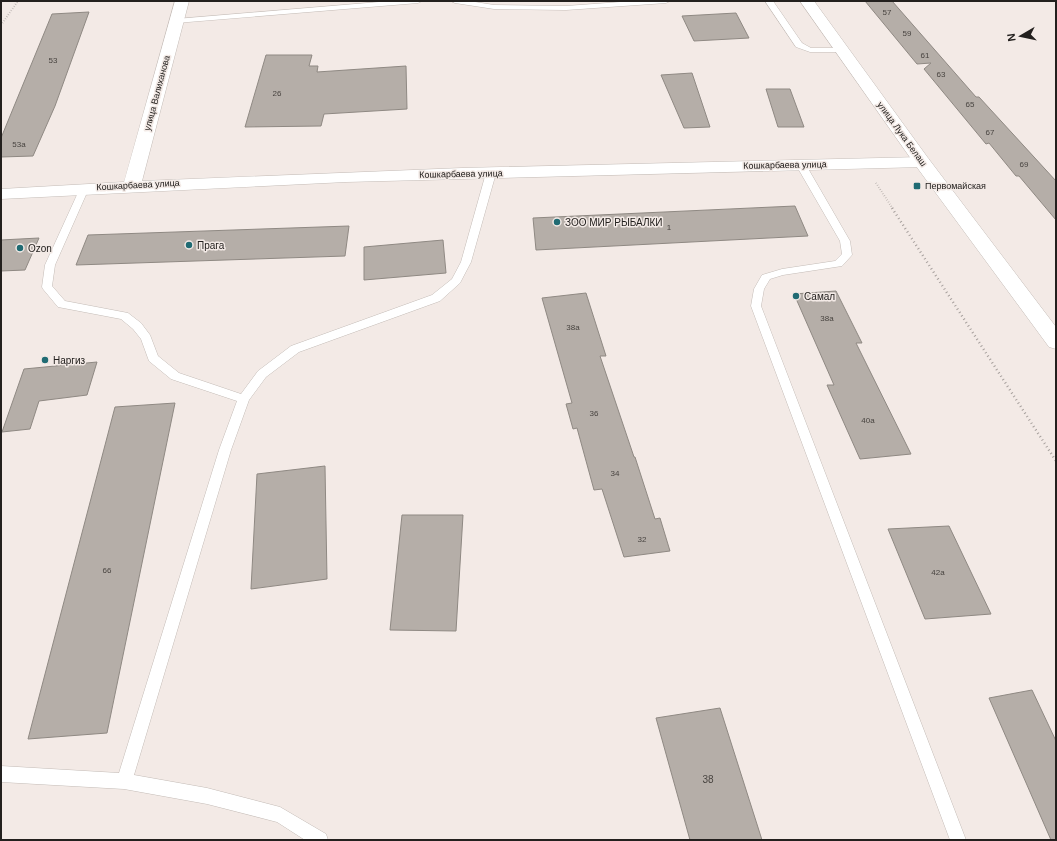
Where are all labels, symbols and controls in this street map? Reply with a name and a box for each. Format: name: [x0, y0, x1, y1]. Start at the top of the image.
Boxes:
house number: 57: [883, 8, 892, 17]
north arrow: [1001, 16, 1041, 56]
house number: 59: [903, 29, 912, 38]
text: N: [1005, 33, 1018, 42]
house number: 61: [921, 51, 930, 60]
street label: улица Валиханова: [142, 54, 172, 132]
house number: 53: [49, 56, 58, 65]
house number: 63: [937, 70, 946, 79]
house number: 26: [273, 89, 282, 98]
street label: улица Лука Белаш: [875, 100, 929, 168]
house number: 65: [966, 100, 975, 109]
house number: 67: [986, 128, 995, 137]
house number: 53а: [12, 140, 26, 149]
street label: Кошкарбаева улица: [743, 159, 827, 171]
house number: 69: [1020, 160, 1029, 169]
street label: Кошкарбаева улица: [419, 168, 503, 180]
street label: Кошкарбаева улица: [96, 178, 180, 192]
marker: Первомайская: [912, 181, 922, 191]
place label: Первомайская: [925, 181, 986, 191]
marker: ЗОО МИР РЫБАЛКИ: [552, 217, 562, 227]
place label: ЗОО МИР РЫБАЛКИ: [565, 217, 663, 228]
house number: 1: [667, 223, 672, 232]
marker: Прага: [184, 240, 194, 250]
place label: Прага: [197, 240, 225, 251]
marker: Ozon: [15, 243, 25, 253]
place label: Ozon: [28, 243, 52, 254]
marker: Самал: [791, 291, 801, 301]
place label: Самал: [804, 291, 835, 302]
house number: 38а: [820, 314, 834, 323]
house number: 38а: [566, 323, 580, 332]
marker: Наргиз: [40, 355, 50, 365]
place label: Наргиз: [53, 355, 86, 366]
house number: 36: [590, 409, 599, 418]
house number: 40а: [861, 416, 875, 425]
house number: 34: [611, 469, 620, 478]
house number: 32: [638, 535, 647, 544]
house number: 66: [103, 566, 112, 575]
house number: 42а: [931, 568, 945, 577]
house number: 38: [702, 774, 714, 785]

